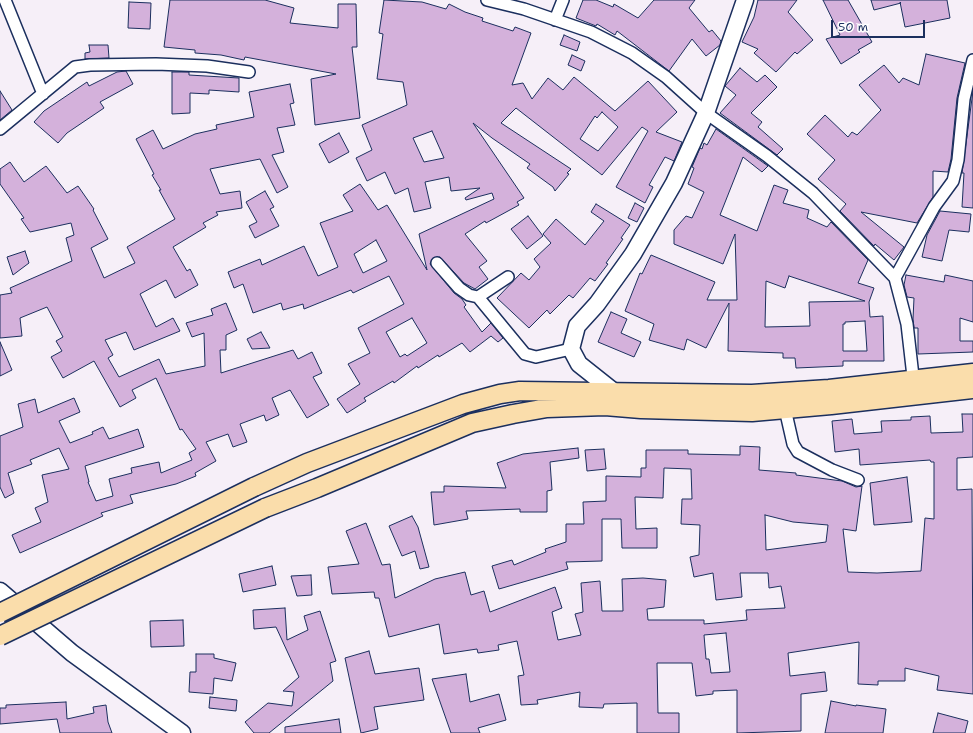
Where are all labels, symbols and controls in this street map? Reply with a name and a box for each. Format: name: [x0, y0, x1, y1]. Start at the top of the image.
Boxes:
scale bar: [833, 12, 927, 38]
text: 50 m: [838, 19, 868, 35]

